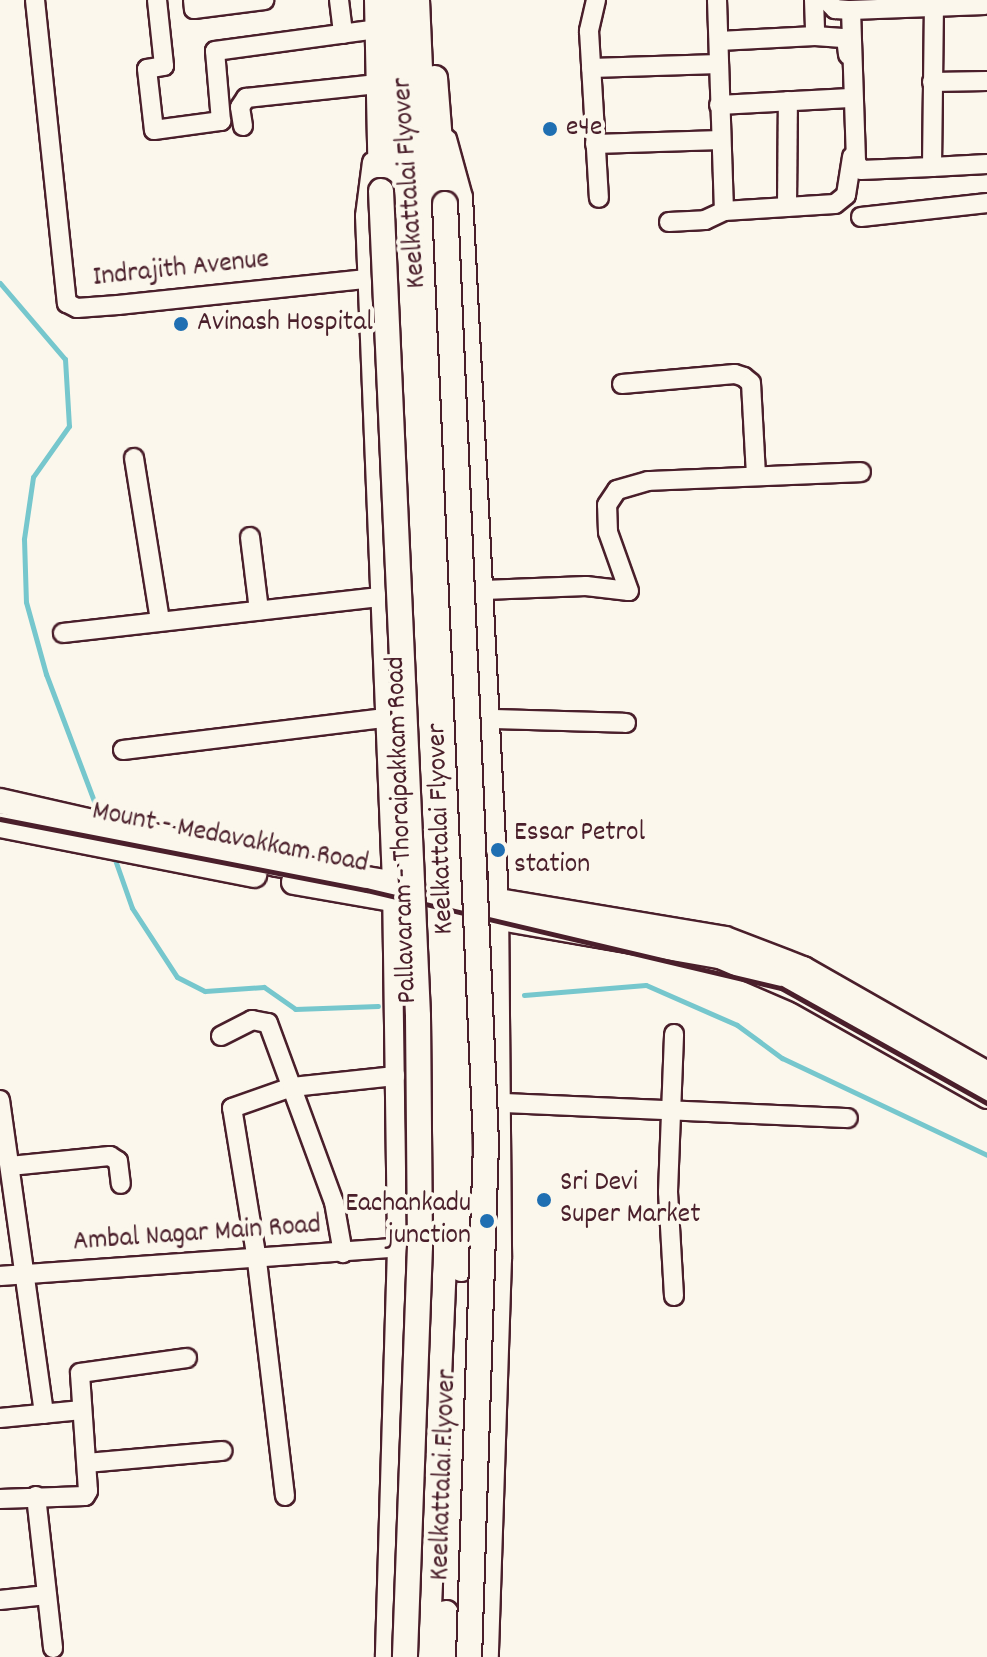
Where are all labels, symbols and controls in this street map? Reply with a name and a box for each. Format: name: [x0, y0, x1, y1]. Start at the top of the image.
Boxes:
street label: Keelkattalai Flyover: [387, 76, 435, 290]
place label: e4e: [566, 112, 602, 146]
marker: e4e: [541, 120, 559, 138]
street label: Indrajith Avenue: [91, 244, 271, 296]
place label: Avinash Hospital: [197, 307, 373, 341]
marker: Avinash Hospital: [172, 315, 190, 333]
street label: Pallavaram - Thoraipakkam Road: [380, 656, 426, 1004]
street label: Keelkattalai Flyover: [422, 723, 462, 935]
street label: Mount - Medavakkam Road: [89, 796, 371, 882]
place label: Essar Petrol station: [514, 817, 645, 883]
marker: Essar Petrol station: [489, 841, 507, 859]
place label: Sri Devi Super Market: [560, 1167, 701, 1233]
place label: Eachankadu junction: [345, 1188, 471, 1254]
marker: Sri Devi Super Market: [535, 1191, 553, 1209]
street label: Ambal Nagar Main Road: [72, 1210, 322, 1260]
marker: Eachankadu junction: [478, 1212, 496, 1230]
street label: Keelkattalai Flyover: [425, 1369, 465, 1581]

